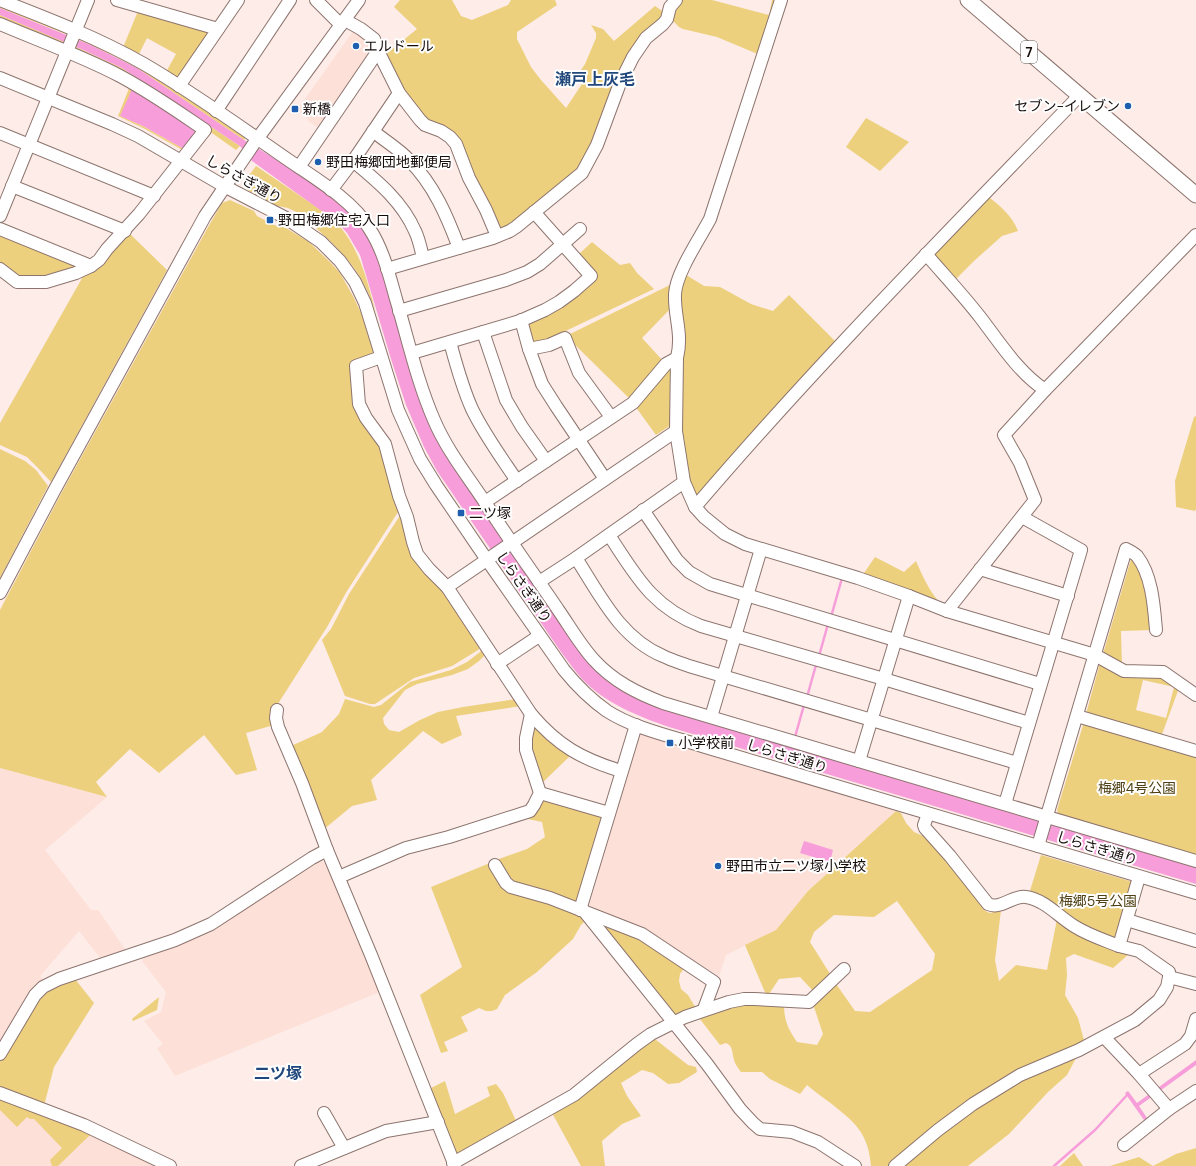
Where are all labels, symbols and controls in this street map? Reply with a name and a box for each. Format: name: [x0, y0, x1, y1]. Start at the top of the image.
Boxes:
place label: エルドール: [364, 37, 434, 55]
marker: エルドール: [351, 41, 361, 51]
road number: 7: [1021, 41, 1037, 63]
district label: 瀬戸上灰毛: [555, 69, 635, 90]
place label: セブン-イレブン: [1014, 97, 1120, 115]
place label: 新橋: [303, 100, 331, 118]
marker: セブン-イレブン: [1123, 101, 1133, 111]
marker: 新橋: [290, 104, 300, 114]
street label: しらさぎ通り: [203, 151, 285, 207]
place label: 野田梅郷団地郵便局: [326, 153, 452, 171]
marker: 野田梅郷団地郵便局: [313, 157, 323, 167]
place label: 野田梅郷住宅入口: [278, 211, 390, 229]
marker: 野田梅郷住宅入口: [265, 215, 275, 225]
place label: 二ツ塚: [469, 504, 511, 522]
marker: 二ツ塚: [456, 508, 466, 518]
street label: しらさぎ通り: [493, 547, 555, 627]
place label: 小学校前: [678, 734, 734, 752]
street label: しらさぎ通り: [744, 735, 830, 777]
marker: 小学校前: [665, 738, 675, 748]
park label: 梅郷4号公園: [1098, 779, 1176, 797]
street label: しらさぎ通り: [1054, 827, 1140, 869]
place label: 野田市立二ツ塚小学校: [726, 857, 866, 875]
marker: 野田市立二ツ塚小学校: [713, 861, 723, 871]
park label: 梅郷5号公園: [1059, 892, 1137, 910]
district label: 二ツ塚: [254, 1063, 302, 1084]

